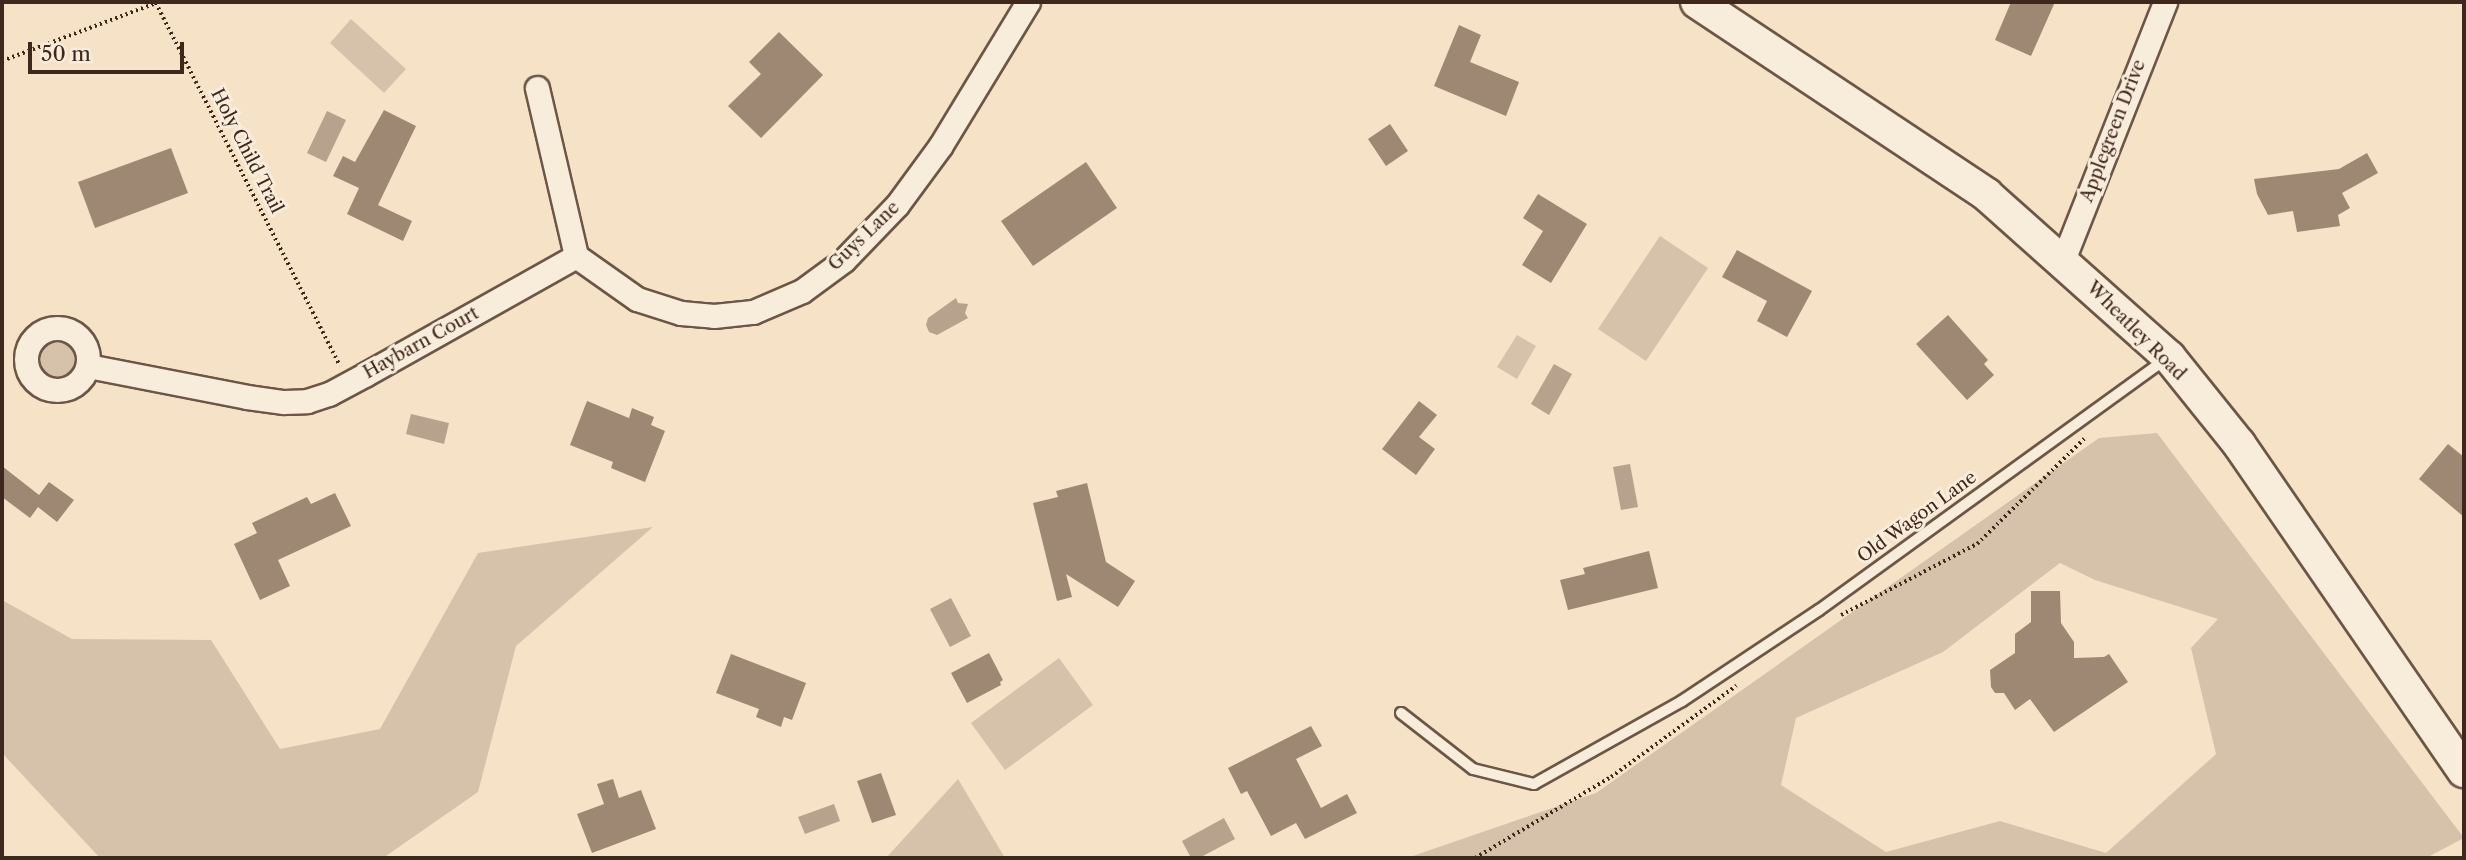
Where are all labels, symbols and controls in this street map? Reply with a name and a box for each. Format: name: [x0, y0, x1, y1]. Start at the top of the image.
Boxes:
scale bar: [32, 28, 187, 72]
text: 50 m: [41, 41, 91, 66]
street label: Applegreen Drive: [2076, 57, 2150, 205]
street label: Holy Child Trail: [206, 85, 288, 217]
street label: Guys Lane: [824, 197, 904, 275]
street label: Wheatley Road: [2082, 277, 2190, 385]
street label: Haybarn Court: [360, 302, 482, 384]
street label: Old Wagon Lane: [1853, 466, 1981, 568]

